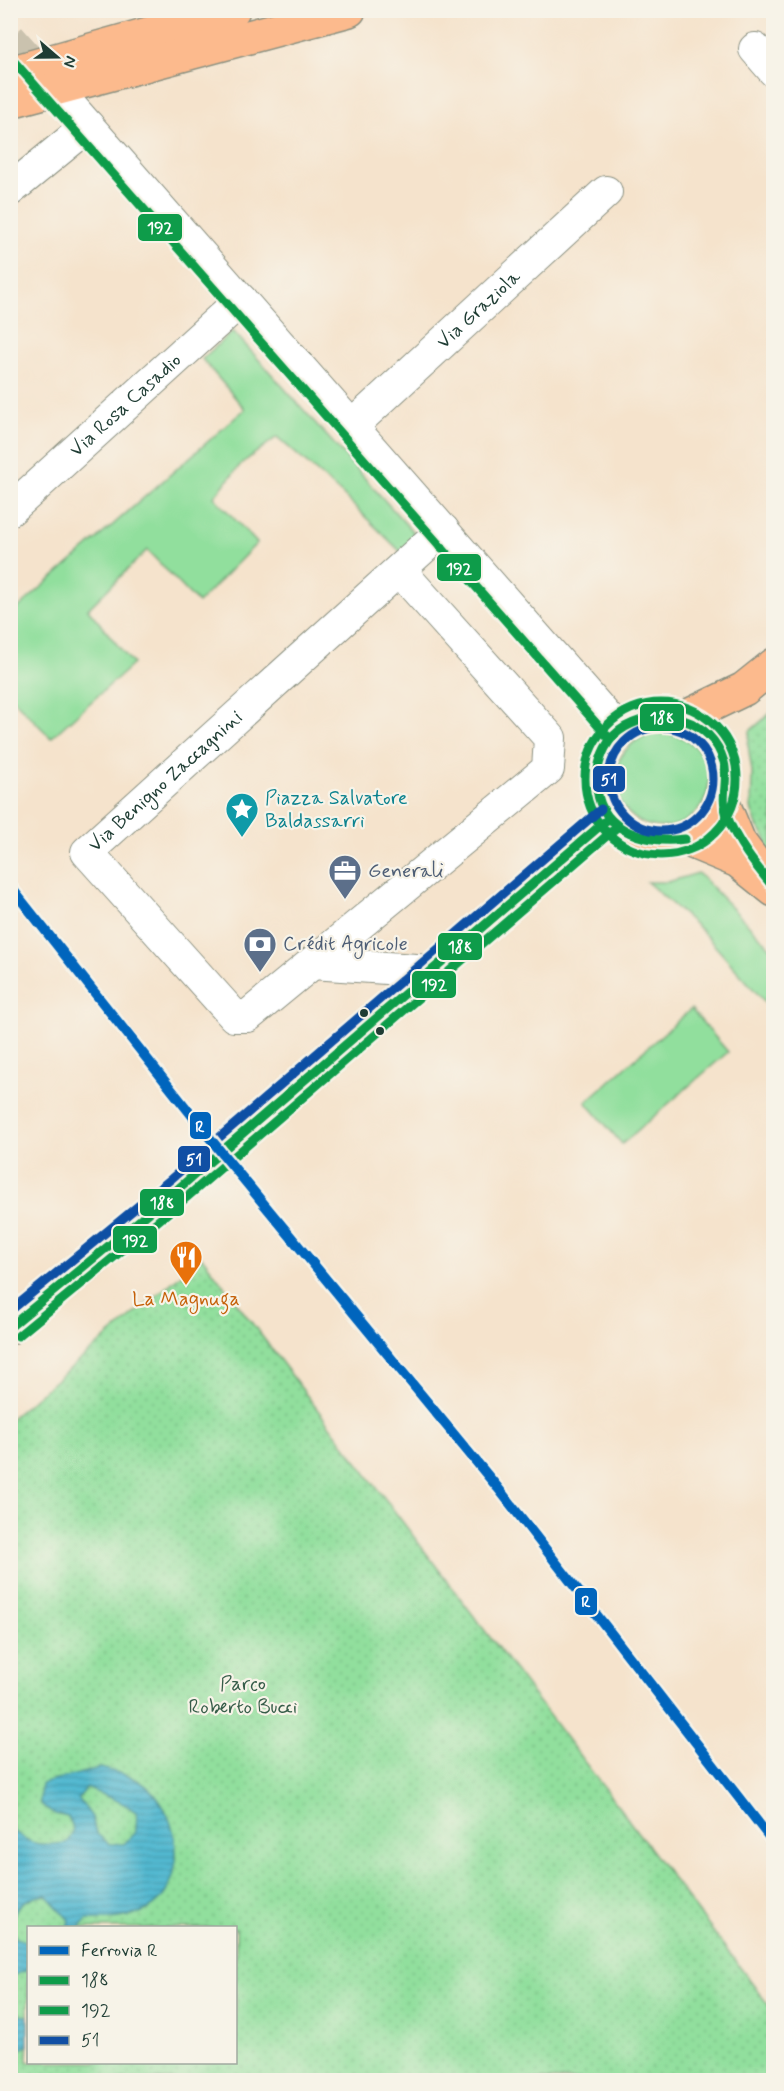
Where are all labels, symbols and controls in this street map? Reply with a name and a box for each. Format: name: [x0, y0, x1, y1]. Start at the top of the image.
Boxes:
north arrow: [27, 27, 87, 87]
text: N: [58, 53, 81, 70]
line badge: 192: [137, 213, 183, 242]
text: 192: [147, 218, 174, 239]
street label: Via Graziola: [431, 263, 527, 355]
street label: Via Rosa Casadio: [63, 347, 187, 463]
line badge: 192: [436, 553, 482, 582]
text: 192: [446, 559, 473, 580]
line badge: 188: [639, 703, 685, 732]
street label: Via Benigno Zaccagnini: [82, 704, 248, 858]
text: 188: [650, 708, 674, 729]
line badge: 51: [592, 765, 626, 793]
text: 51: [601, 770, 617, 791]
place label: Piazza Salvatore Baldassarri: [265, 785, 408, 835]
place icon: Piazza Salvatore Baldassarri: [224, 791, 260, 838]
office icon: Generali: [327, 853, 363, 900]
place label: Generali: [368, 858, 444, 885]
bank icon: Crédit Agricole: [242, 926, 278, 973]
place label: Crédit Agricole: [283, 931, 408, 959]
line badge: 188: [437, 932, 483, 961]
text: 188: [448, 937, 472, 958]
line badge: 192: [411, 970, 457, 999]
text: 192: [421, 975, 448, 996]
unlabelled marker: [358, 1007, 370, 1019]
unlabelled marker: [374, 1025, 386, 1037]
line badge: R: [189, 1111, 212, 1140]
text: R: [195, 1117, 205, 1138]
line badge: 51: [177, 1145, 211, 1173]
text: 51: [186, 1150, 202, 1171]
line badge: 188: [139, 1188, 185, 1217]
text: 188: [150, 1193, 174, 1214]
line badge: 192: [112, 1225, 158, 1254]
text: 192: [122, 1231, 149, 1252]
restaurant icon: La Magnuga: [168, 1239, 204, 1286]
place label: La Magnuga: [132, 1286, 240, 1315]
line badge: R: [574, 1587, 598, 1616]
text: R: [581, 1592, 591, 1613]
park label: Parco Roberto Bucci: [189, 1671, 297, 1721]
legend: [27, 1926, 237, 2064]
text: Ferrovia R: [81, 1939, 158, 1963]
text: 188: [81, 1969, 109, 1993]
text: 192: [81, 1999, 111, 2023]
text: 51: [81, 2029, 100, 2053]

